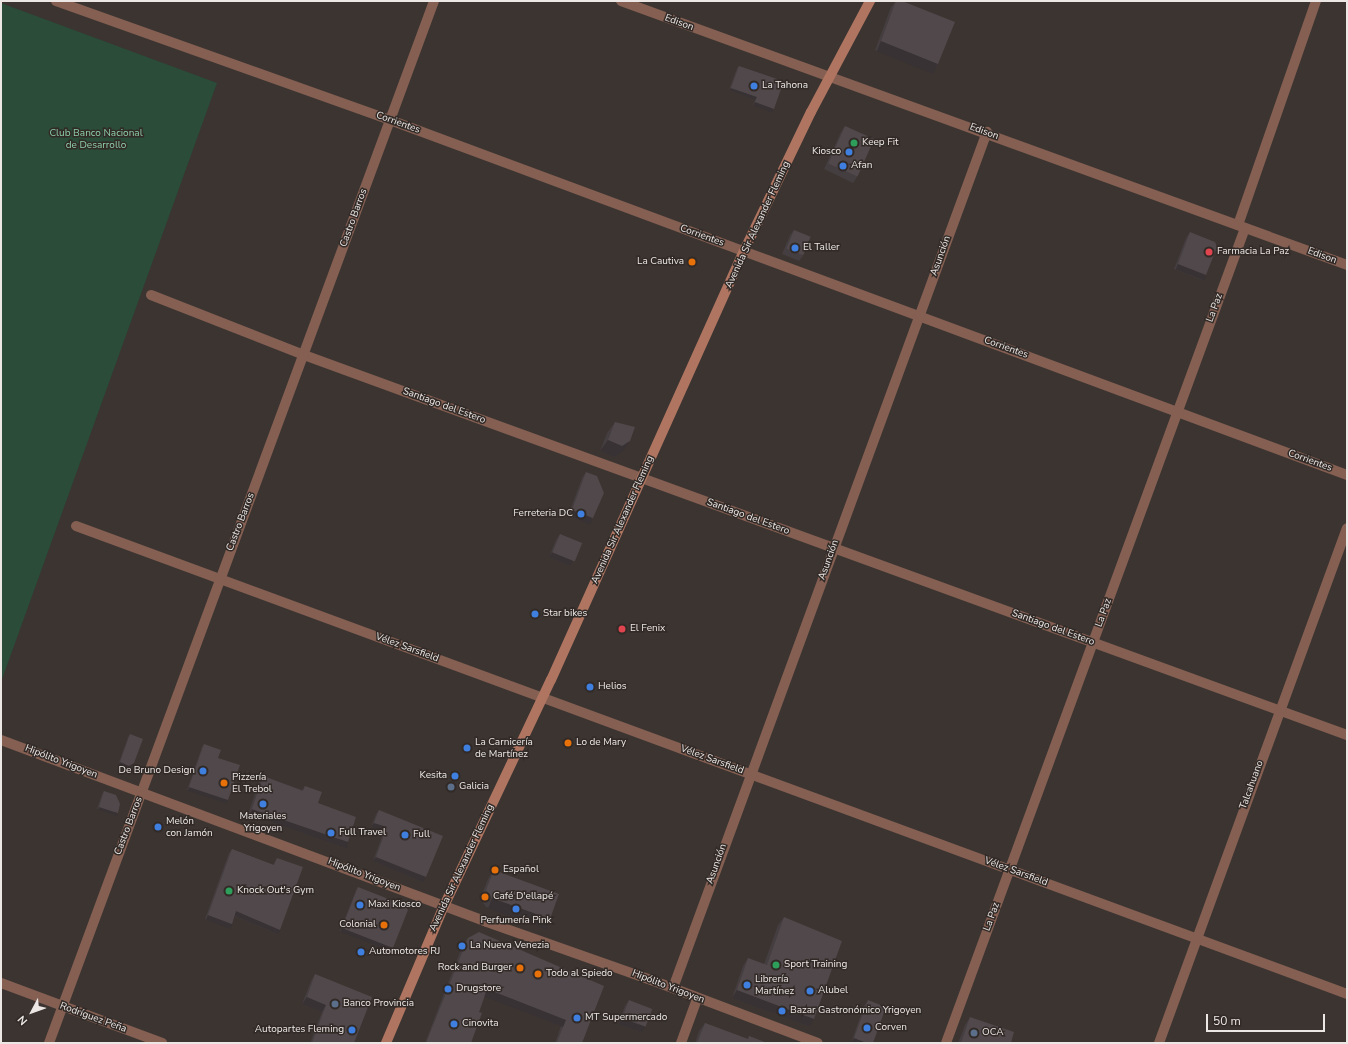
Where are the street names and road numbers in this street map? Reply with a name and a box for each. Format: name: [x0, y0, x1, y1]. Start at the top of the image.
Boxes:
street label: Edison: [663, 12, 695, 34]
street label: Corrientes: [374, 109, 422, 137]
street label: Edison: [968, 121, 1000, 143]
street label: Avenida Sir Alexander Fleming: [723, 160, 793, 290]
street label: Castro Barros: [338, 187, 370, 249]
street label: Corrientes: [678, 222, 726, 250]
street label: Asunción: [928, 234, 954, 278]
street label: Edison: [1306, 245, 1338, 267]
street label: La Paz: [1204, 292, 1226, 324]
street label: Corrientes: [982, 334, 1030, 362]
street label: Santiago del Estero: [401, 385, 487, 427]
street label: Corrientes: [1286, 447, 1334, 475]
street label: Avenida Sir Alexander Fleming: [589, 454, 657, 586]
street label: Castro Barros: [224, 491, 258, 553]
street label: Santiago del Estero: [705, 496, 791, 538]
street label: Asunción: [816, 538, 842, 582]
street label: La Paz: [1093, 597, 1115, 629]
street label: Santiago del Estero: [1010, 607, 1096, 649]
street label: Vélez Sarsfield: [374, 631, 440, 665]
street label: Hipólito Yrigoyen: [23, 743, 99, 781]
street label: Vélez Sarsfield: [679, 743, 745, 777]
street label: Talcahuano: [1238, 759, 1266, 811]
street label: Castro Barros: [112, 795, 146, 857]
street label: Avenida Sir Alexander Fleming: [427, 803, 497, 933]
street label: Asunción: [704, 842, 730, 886]
street label: Vélez Sarsfield: [983, 855, 1049, 889]
street label: Hipólito Yrigoyen: [326, 856, 402, 894]
street label: La Paz: [981, 901, 1003, 933]
street label: Hipólito Yrigoyen: [630, 968, 706, 1006]
street label: Rodríguez Peña: [58, 1000, 128, 1036]

